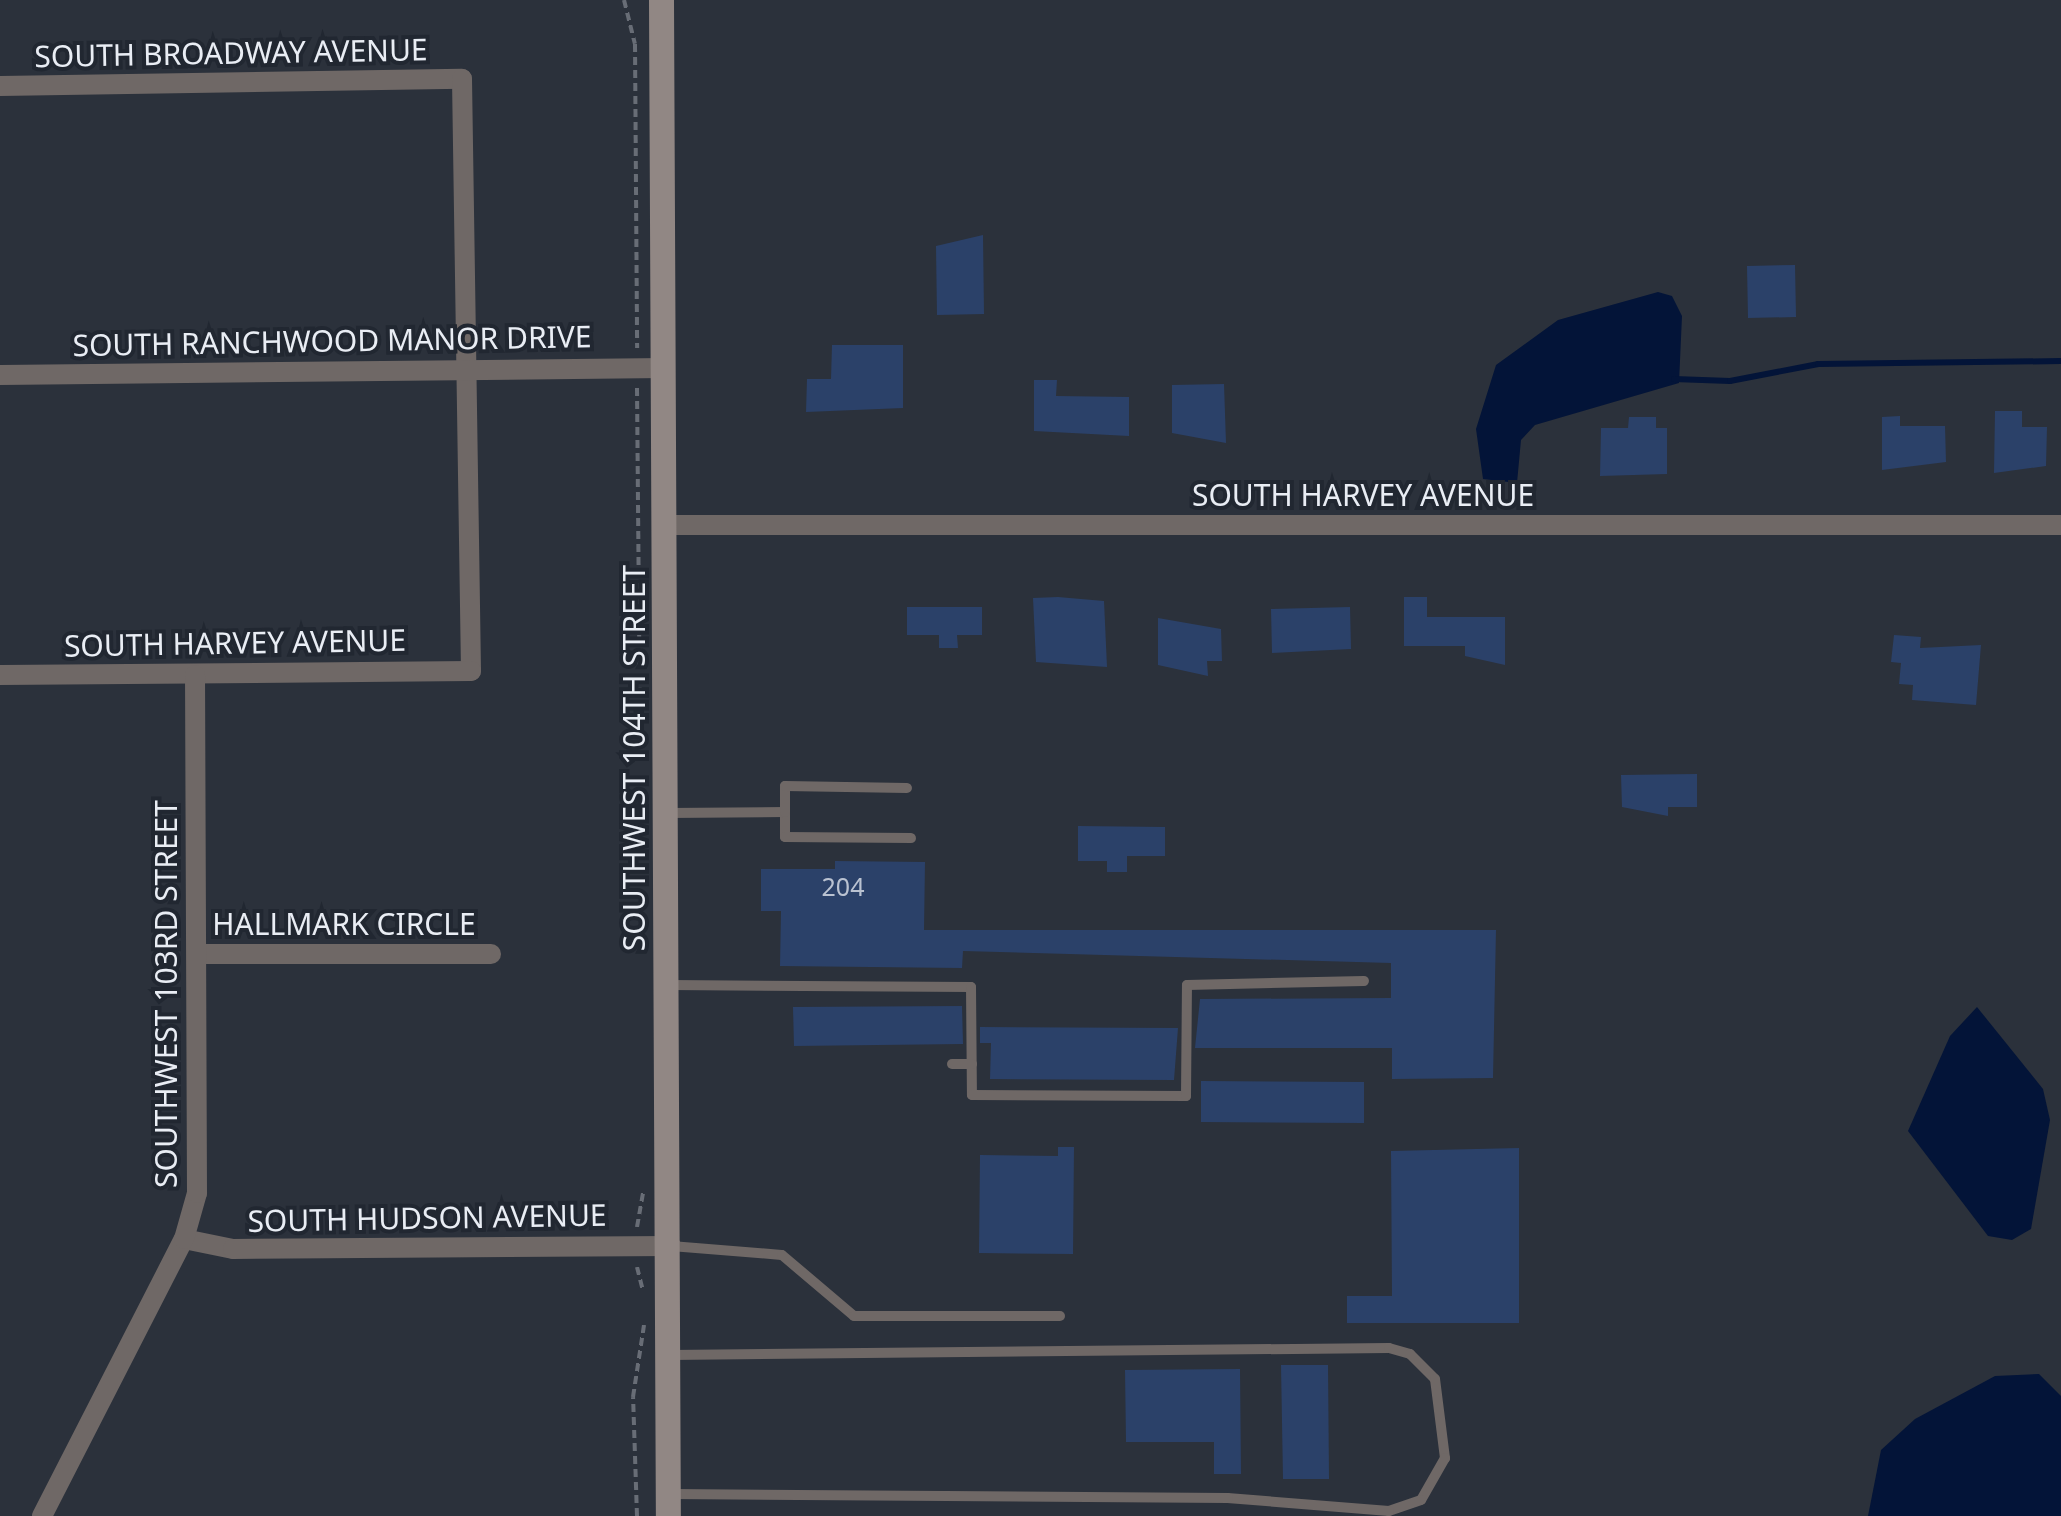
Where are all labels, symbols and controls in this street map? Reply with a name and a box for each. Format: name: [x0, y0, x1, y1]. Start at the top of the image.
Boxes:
street label: SOUTH BROADWAY AVENUE: [34, 32, 428, 74]
street label: SOUTH RANCHWOOD MANOR DRIVE: [72, 318, 592, 364]
street label: SOUTH HARVEY AVENUE: [1192, 477, 1534, 513]
street label: SOUTHWEST 104TH STREET: [616, 565, 652, 951]
street label: SOUTH HARVEY AVENUE: [64, 622, 406, 664]
street label: SOUTHWEST 103RD STREET: [148, 800, 184, 1188]
house number: 204: [822, 871, 864, 901]
street label: HALLMARK CIRCLE: [212, 906, 476, 942]
street label: SOUTH HUDSON AVENUE: [247, 1197, 607, 1239]

